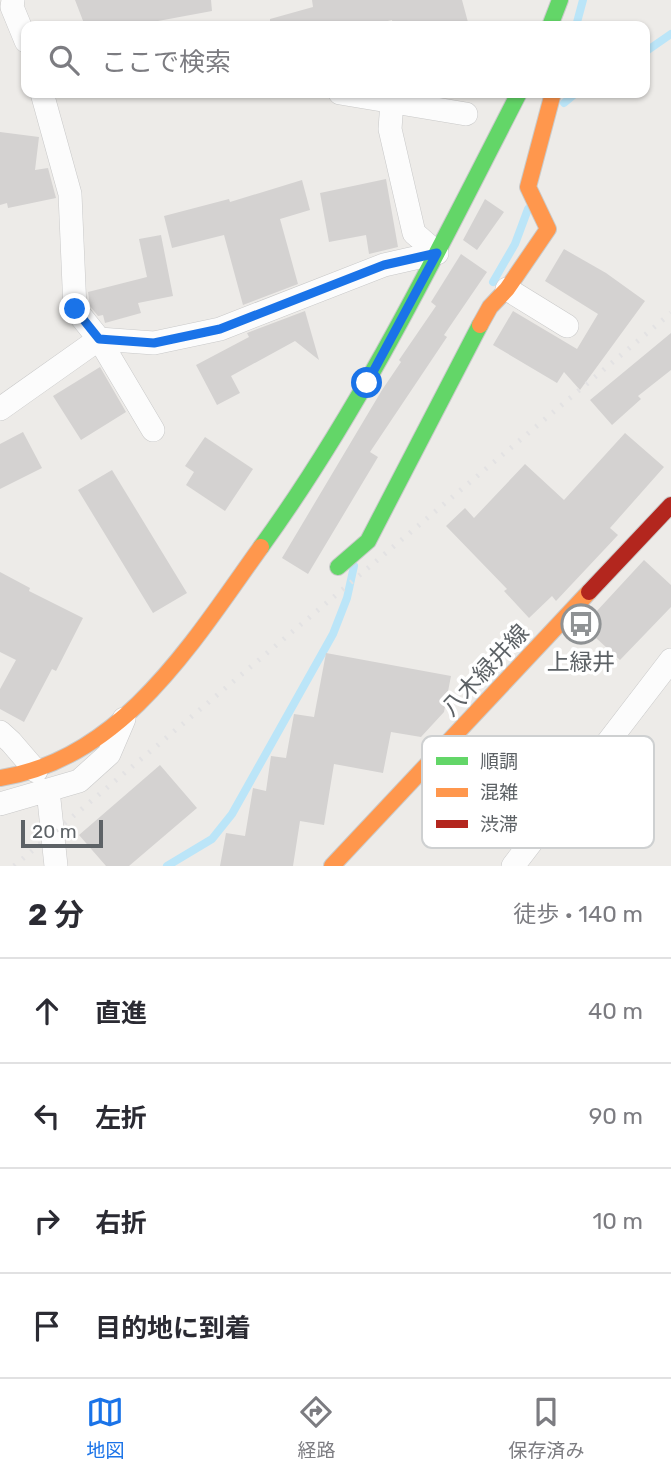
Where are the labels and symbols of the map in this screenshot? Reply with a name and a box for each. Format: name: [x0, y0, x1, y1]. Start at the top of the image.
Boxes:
route end: [59, 293, 90, 324]
route start: [351, 367, 382, 398]
bus stop icon: 上緑井: [560, 603, 602, 645]
street label: 八木緑井線: [436, 618, 534, 722]
place label: 上緑井: [547, 648, 616, 676]
legend: [422, 736, 654, 848]
text: 順調: [480, 750, 518, 773]
text: 混雑: [480, 781, 518, 804]
text: 渋滞: [480, 813, 518, 836]
scale bar: [21, 817, 103, 849]

